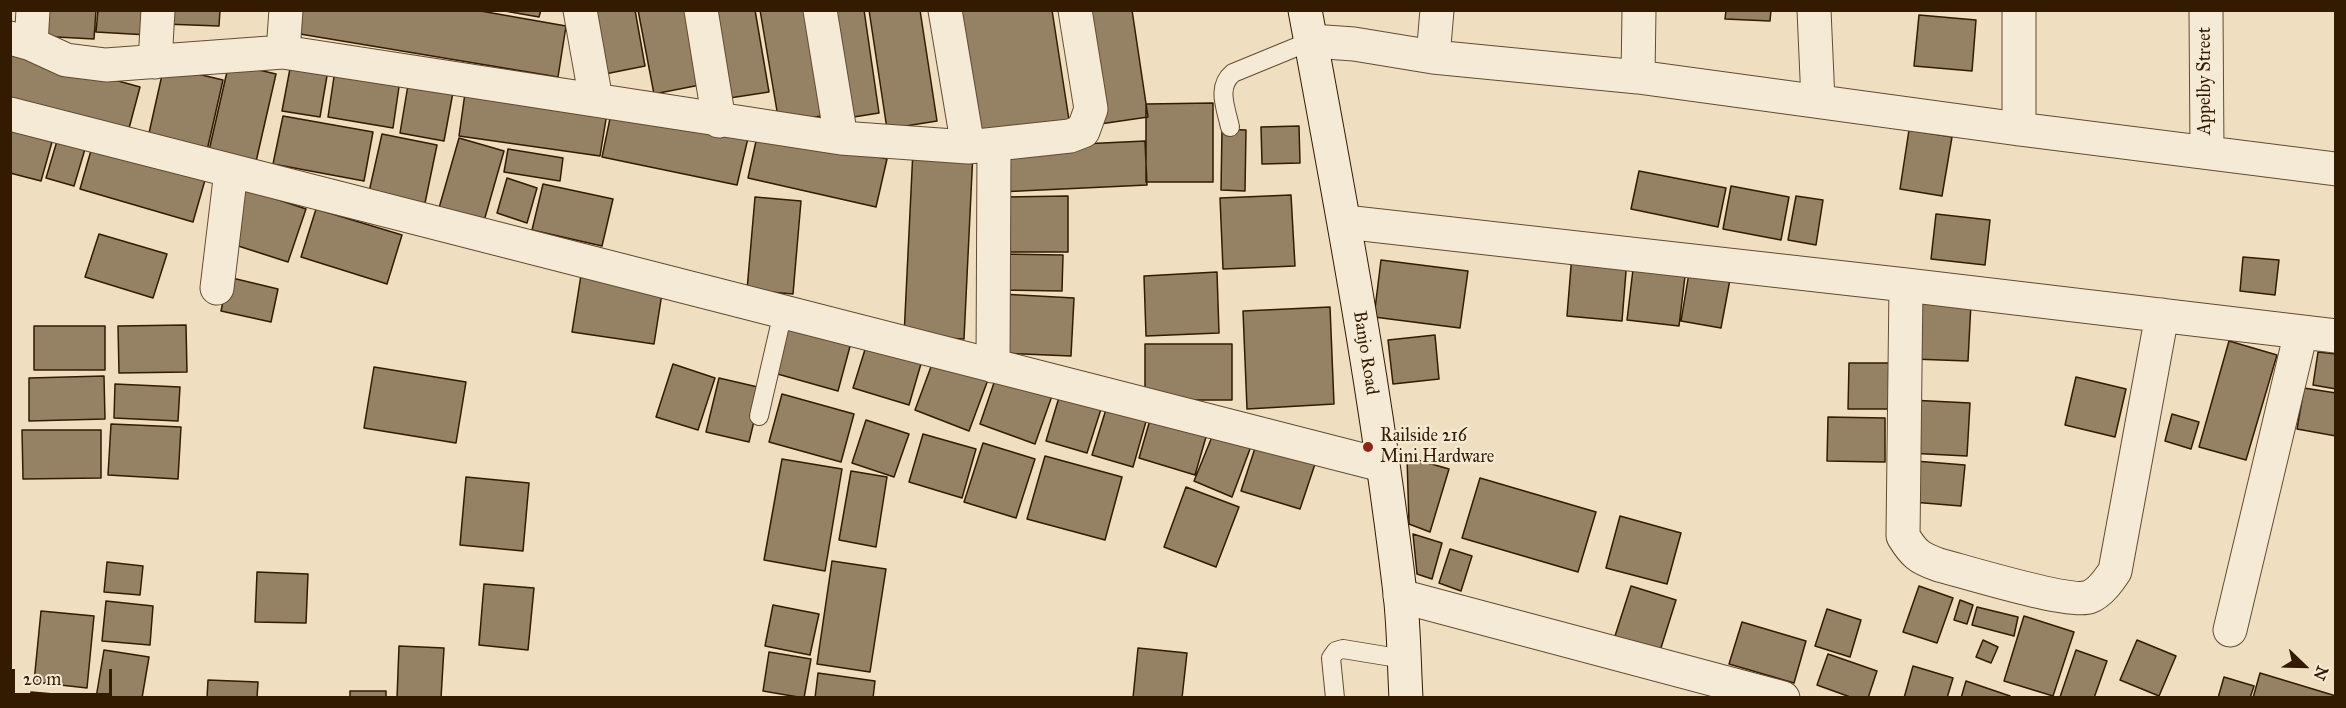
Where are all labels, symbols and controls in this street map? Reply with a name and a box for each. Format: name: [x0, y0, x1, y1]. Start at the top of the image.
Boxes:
street label: Appelby Street: [2195, 27, 2217, 135]
street label: Banjo Road: [1348, 309, 1382, 397]
place label: Railside 216 Mini Hardware: [1380, 426, 1494, 468]
marker: Railside 216 Mini Hardware: [1361, 440, 1375, 454]
north arrow: [2274, 636, 2334, 696]
scale bar: [15, 657, 116, 695]
text: N: [2310, 663, 2332, 683]
text: 20 m: [23, 668, 61, 690]

